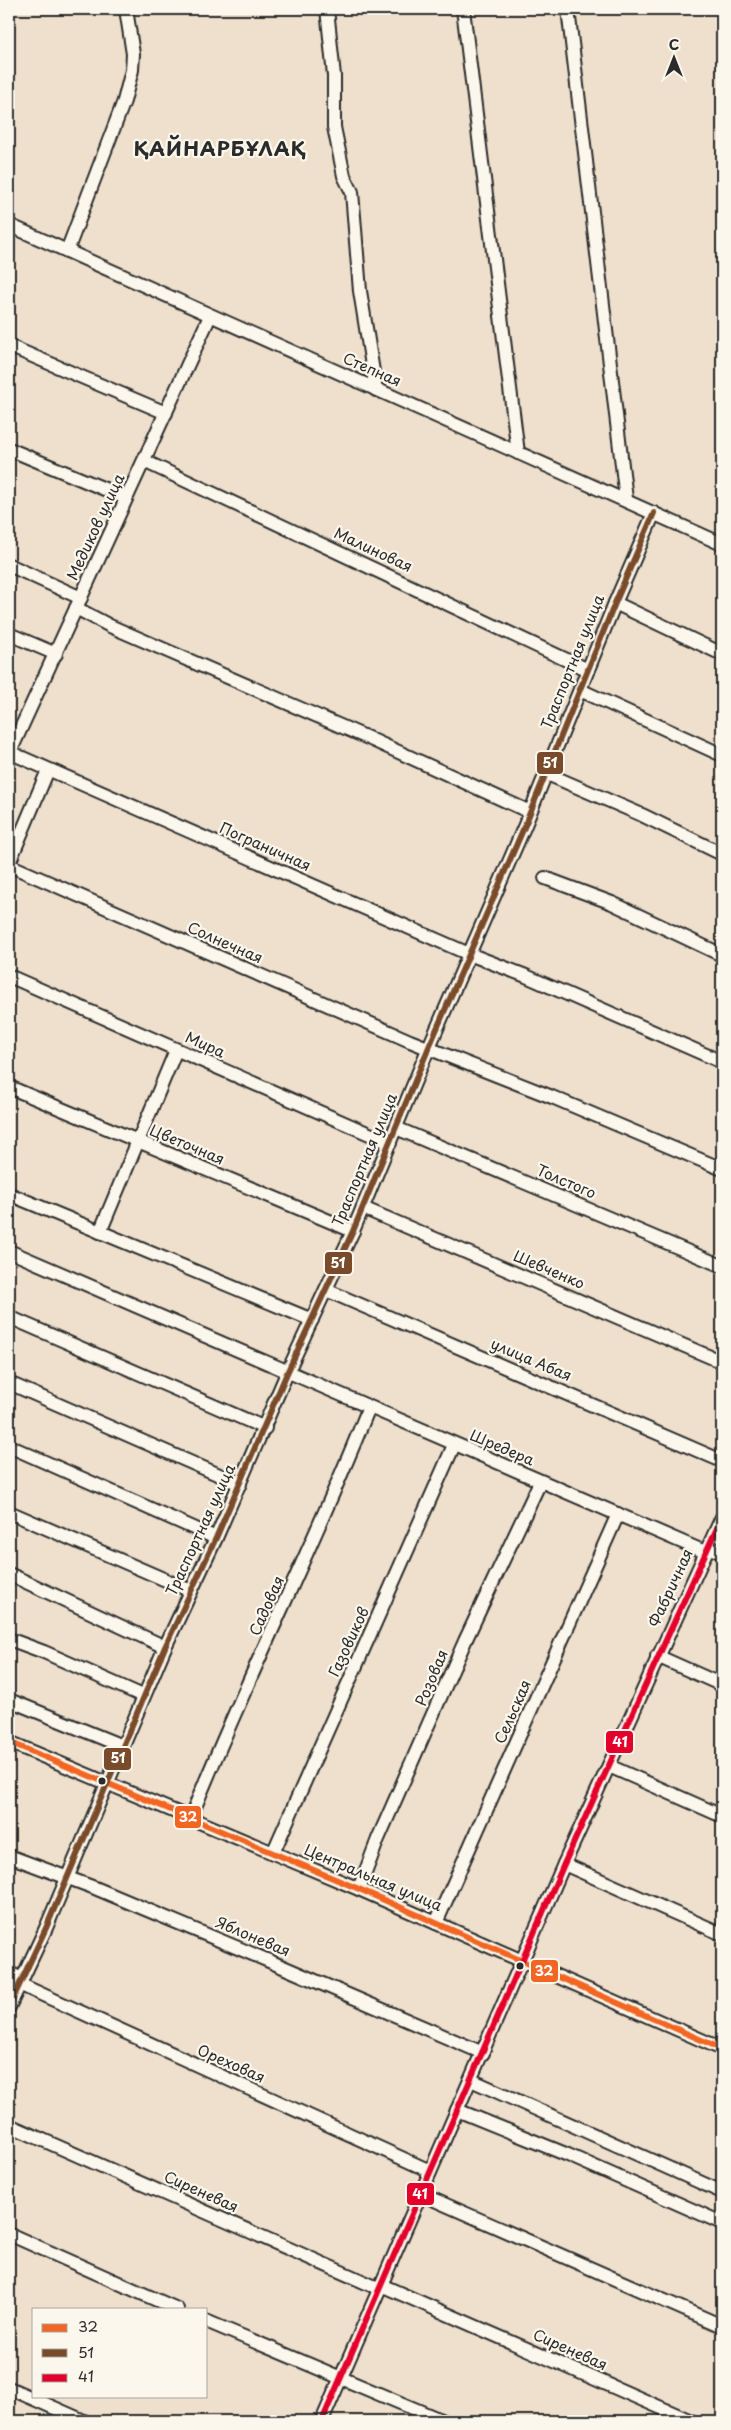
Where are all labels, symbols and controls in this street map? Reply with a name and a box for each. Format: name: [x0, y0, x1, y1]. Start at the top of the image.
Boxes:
north arrow: [648, 32, 698, 82]
text: С: [669, 34, 679, 55]
district label: ҚАЙНАРБҰЛАҚ: [134, 133, 306, 163]
street label: Степная: [340, 346, 406, 392]
street label: Медиков улица: [60, 469, 130, 583]
street label: Малиновая: [331, 520, 417, 577]
street label: Траспортная улица: [534, 590, 609, 732]
line badge: 51: [536, 751, 564, 775]
text: 51: [542, 752, 558, 773]
street label: Пограничная: [216, 815, 315, 876]
street label: Солнечная: [184, 915, 267, 968]
street label: Мира: [182, 1025, 230, 1063]
street label: Траспортная улица: [325, 1089, 402, 1230]
street label: Цветочная: [147, 1118, 229, 1170]
street label: Толстого: [533, 1158, 600, 1204]
street label: Шевченко: [510, 1243, 589, 1294]
line badge: 51: [324, 1251, 353, 1275]
text: 51: [330, 1252, 346, 1273]
street label: улица Абая: [488, 1331, 576, 1386]
street label: Шредера: [467, 1423, 539, 1471]
street label: Траспортная улица: [159, 1459, 241, 1599]
street label: Фабричная: [641, 1544, 698, 1630]
street label: Садовая: [242, 1572, 289, 1639]
street label: Газовиков: [321, 1602, 374, 1680]
street label: Розовая: [408, 1645, 453, 1709]
street label: Сельская: [487, 1676, 536, 1747]
line badge: 41: [605, 1730, 634, 1754]
text: 41: [612, 1731, 628, 1752]
line badge: 51: [103, 1747, 132, 1771]
text: 51: [110, 1747, 126, 1768]
unlabelled marker: [97, 1776, 107, 1786]
line badge: 32: [174, 1805, 202, 1829]
text: 32: [179, 1806, 198, 1827]
street label: Центральная улица: [301, 1837, 447, 1916]
street label: Яблоневая: [213, 1910, 294, 1962]
line badge: 32: [530, 1959, 559, 1983]
text: 32: [535, 1960, 554, 1981]
unlabelled marker: [515, 1961, 525, 1971]
street label: Ореховая: [194, 2038, 269, 2088]
street label: Сиреневая: [161, 2164, 243, 2217]
line badge: 41: [406, 2182, 435, 2206]
text: 41: [412, 2183, 428, 2204]
legend: [32, 2308, 208, 2398]
text: 32: [78, 2314, 98, 2337]
street label: Сиреневая: [530, 2322, 612, 2375]
text: 51: [78, 2340, 94, 2363]
text: 41: [78, 2364, 94, 2387]

